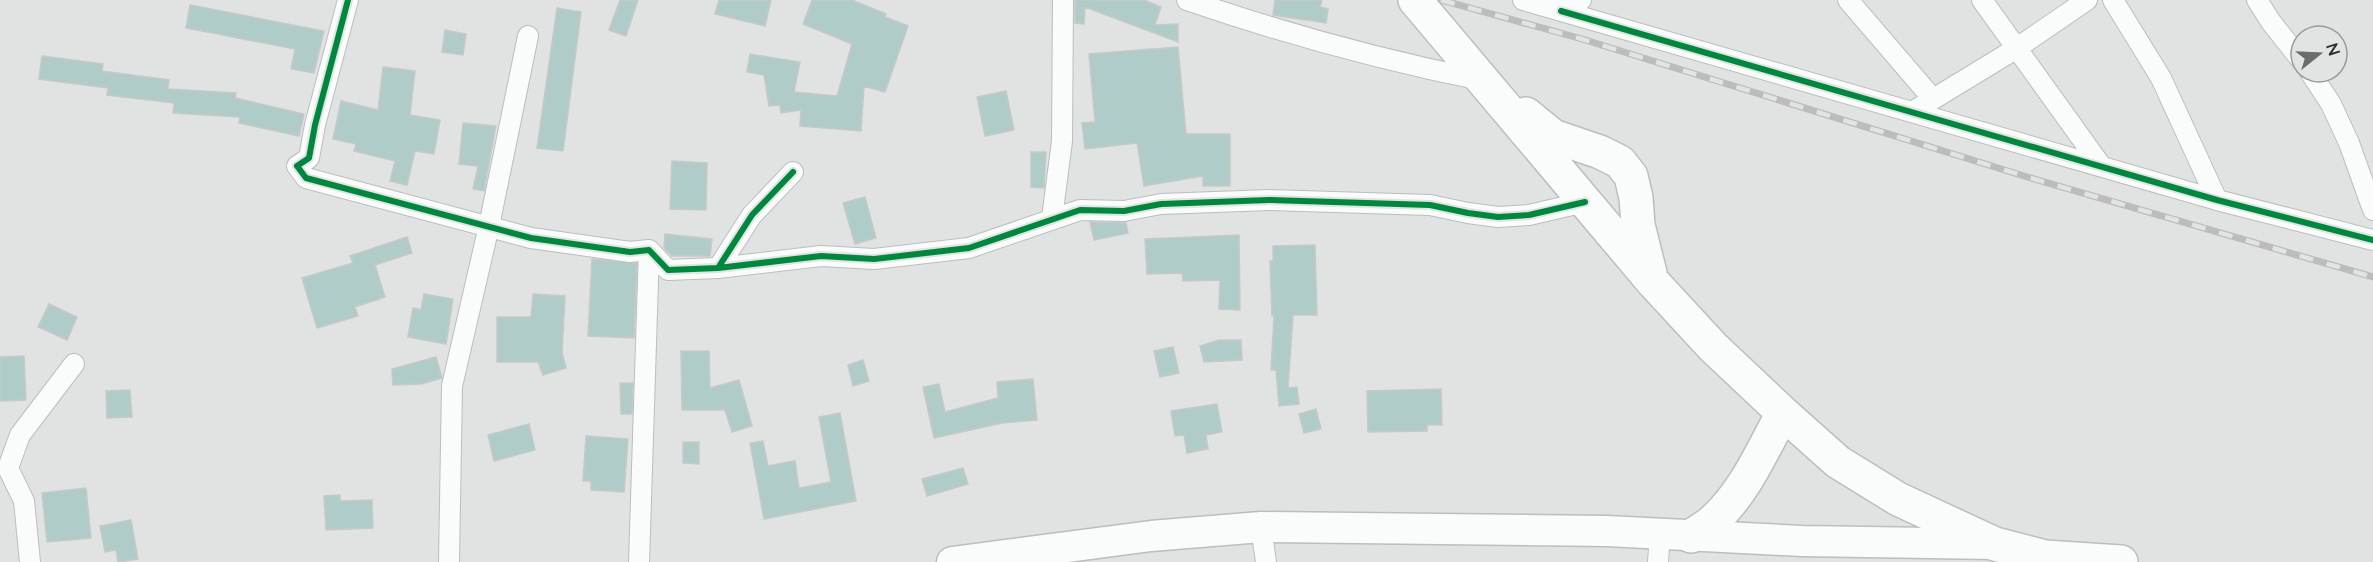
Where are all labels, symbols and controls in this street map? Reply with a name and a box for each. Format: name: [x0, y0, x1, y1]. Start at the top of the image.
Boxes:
north arrow: [2289, 24, 2349, 84]
text: N: [2323, 40, 2345, 58]

